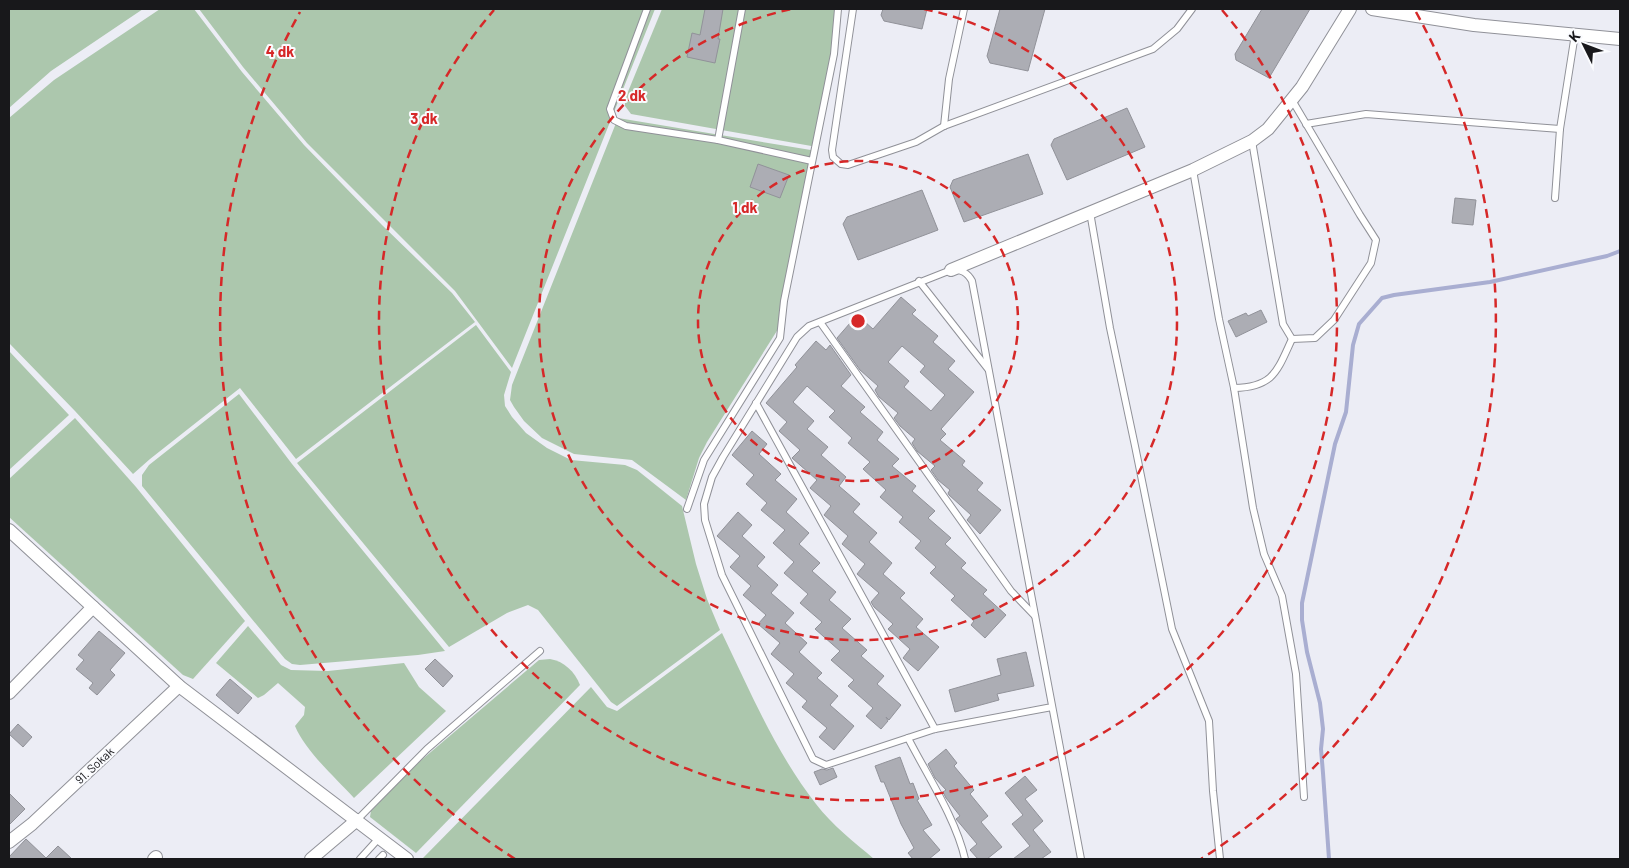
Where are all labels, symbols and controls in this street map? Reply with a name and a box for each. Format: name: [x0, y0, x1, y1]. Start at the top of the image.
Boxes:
north arrow: [1559, 20, 1609, 70]
text: K: [1565, 27, 1583, 45]
text: 4 dk: [266, 42, 294, 60]
text: 2 dk: [618, 86, 646, 104]
text: 3 dk: [410, 109, 438, 127]
text: 1 dk: [733, 198, 757, 216]
centre of rings: [849, 312, 867, 330]
street label: 91. Sokak: [72, 744, 116, 786]

